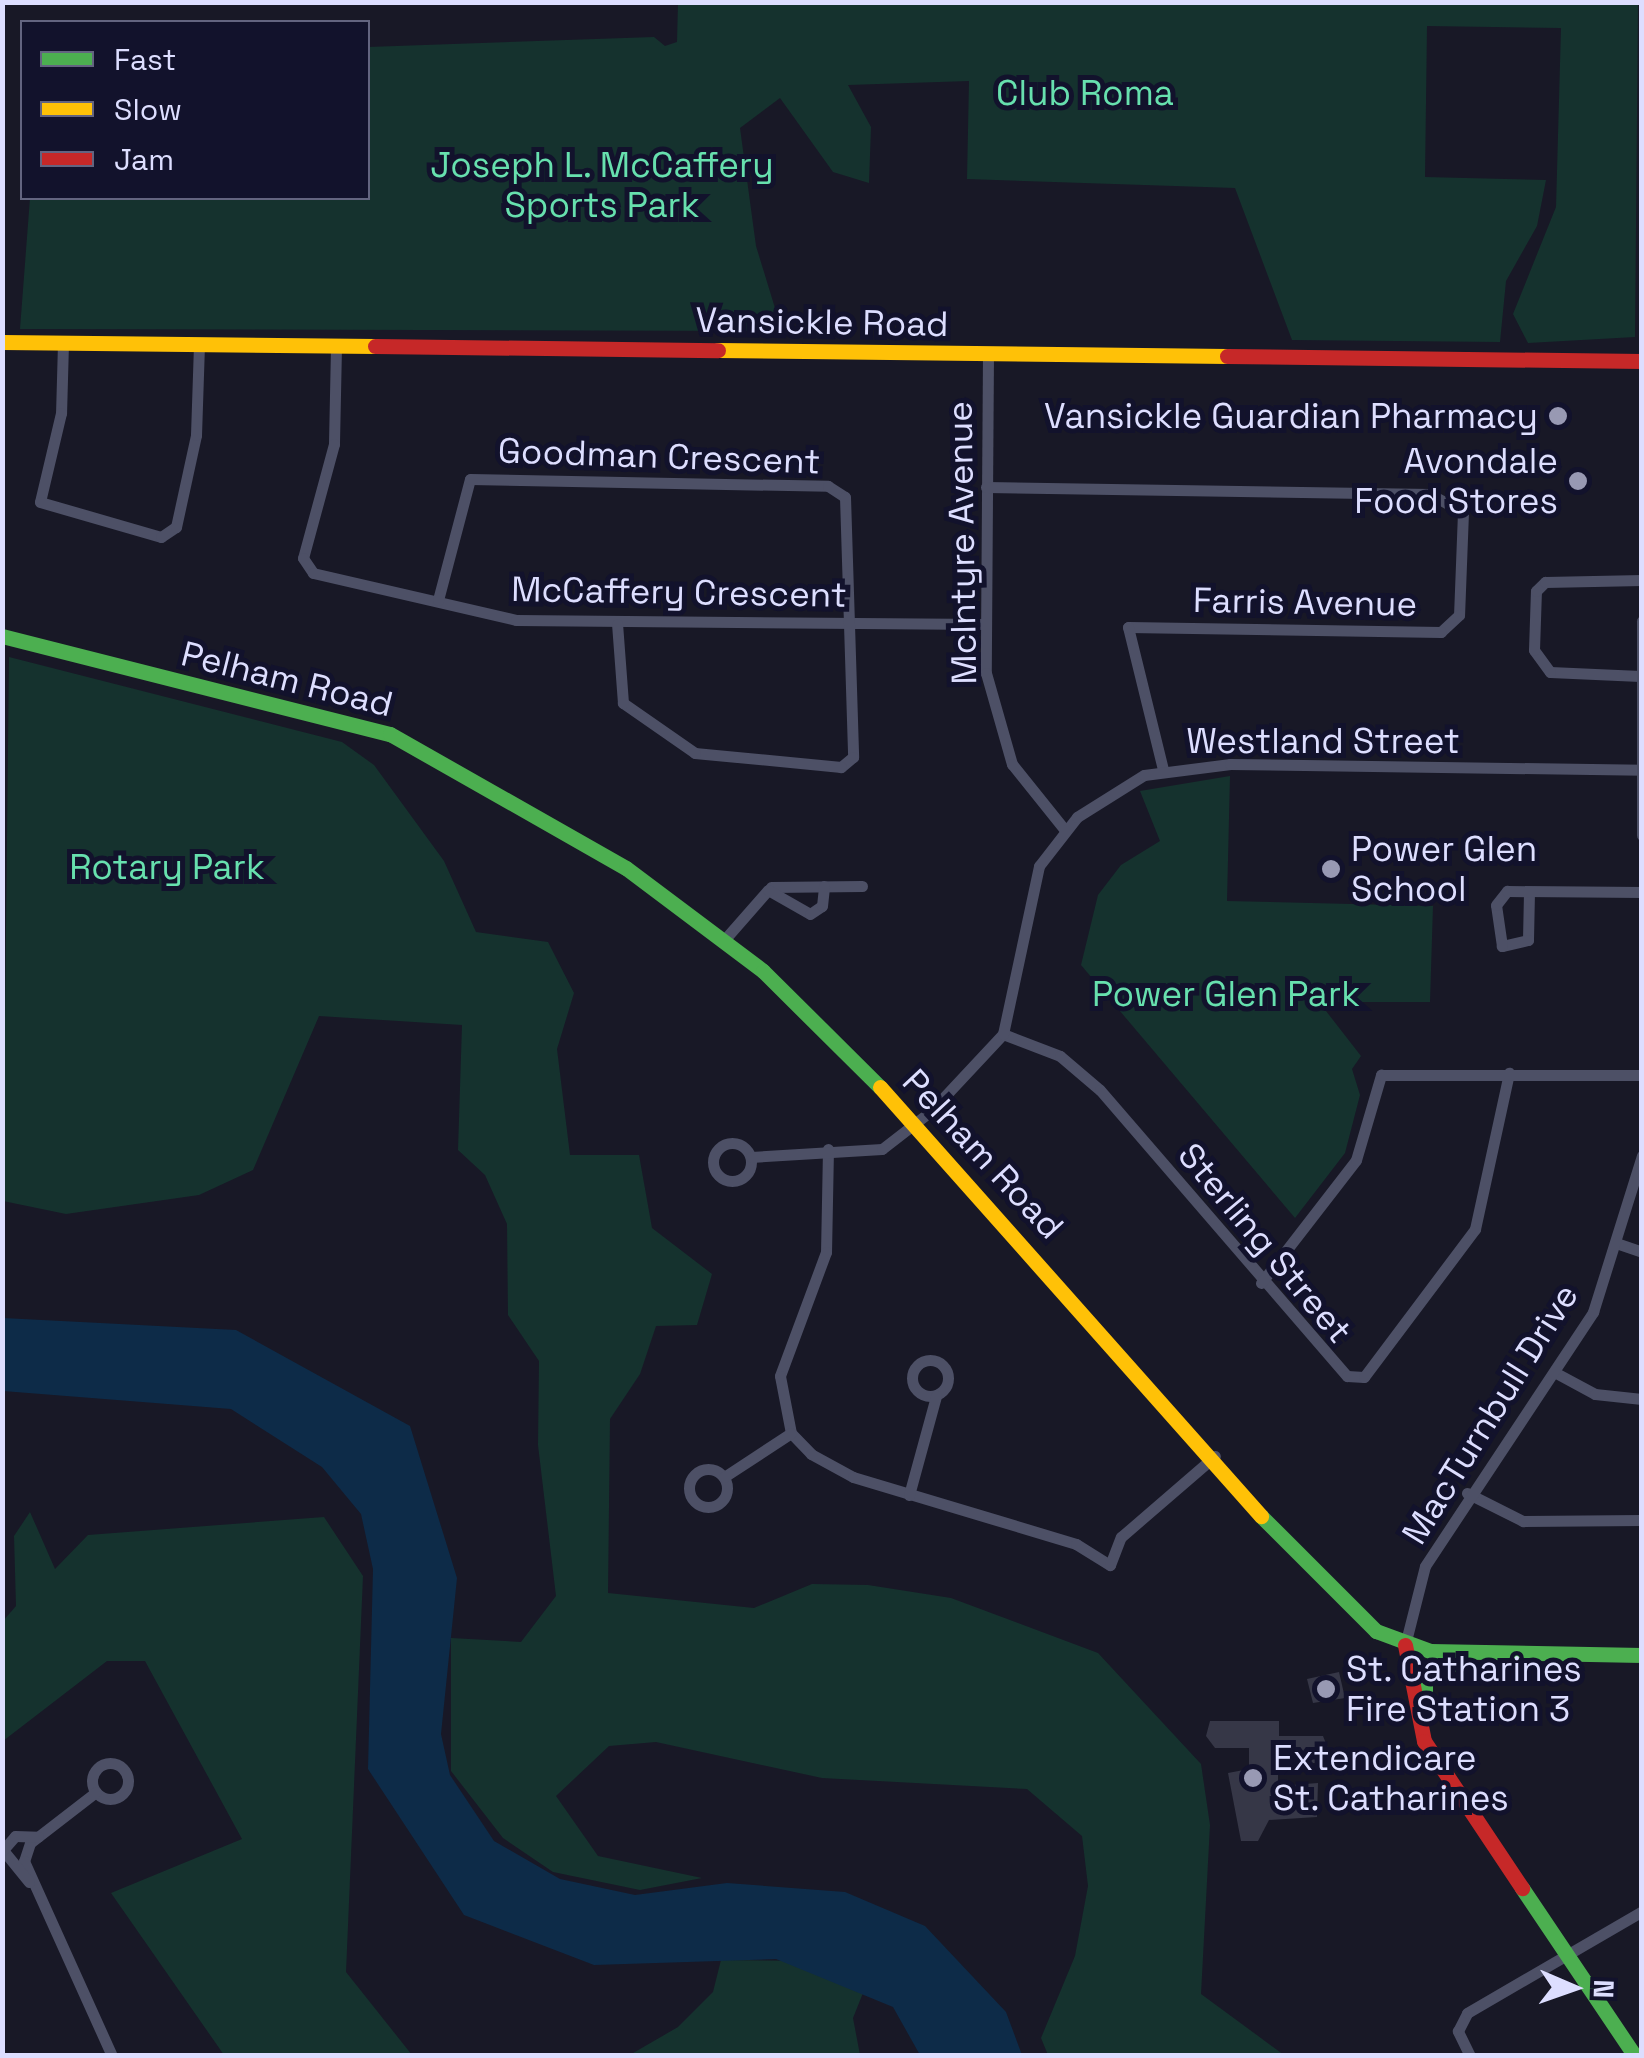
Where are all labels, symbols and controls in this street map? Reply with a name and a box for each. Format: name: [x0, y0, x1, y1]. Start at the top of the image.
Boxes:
legend: [20, 20, 370, 200]
text: Fast: [114, 40, 176, 79]
park label: Club Roma: [996, 72, 1174, 114]
text: Slow: [114, 90, 182, 129]
text: Jam: [114, 140, 174, 179]
park label: Joseph L. McCaffery Sports Park: [430, 144, 774, 226]
street label: Vansickle Road: [695, 299, 949, 345]
place label: Vansickle Guardian Pharmacy: [1044, 395, 1538, 437]
street label: McIntyre Avenue: [939, 401, 985, 685]
marker: Vansickle Guardian Pharmacy: [1547, 405, 1569, 427]
street label: Goodman Crescent: [497, 429, 821, 483]
place label: Avondale Food Stores: [1354, 440, 1558, 522]
marker: Avondale Food Stores: [1567, 470, 1589, 492]
street label: McCaffery Crescent: [511, 568, 847, 616]
street label: Farris Avenue: [1192, 579, 1418, 625]
street label: Pelham Road: [177, 632, 397, 726]
street label: Westland Street: [1186, 720, 1460, 762]
place label: Power Glen School: [1351, 828, 1537, 910]
park label: Rotary Park: [69, 846, 265, 888]
marker: Power Glen School: [1320, 858, 1342, 880]
park label: Power Glen Park: [1092, 973, 1360, 1015]
street label: Pelham Road: [894, 1061, 1072, 1247]
street label: Sterling Street: [1169, 1135, 1361, 1351]
street label: MacTurnbull Drive: [1393, 1276, 1587, 1552]
place label: St. Catharines Fire Station 3: [1346, 1648, 1583, 1730]
marker: St. Catharines Fire Station 3: [1315, 1678, 1337, 1700]
place label: Extendicare St. Catharines: [1273, 1737, 1510, 1819]
marker: Extendicare St. Catharines: [1242, 1767, 1264, 1789]
north arrow: [1524, 1938, 1624, 2038]
text: N: [1586, 1979, 1622, 1999]

